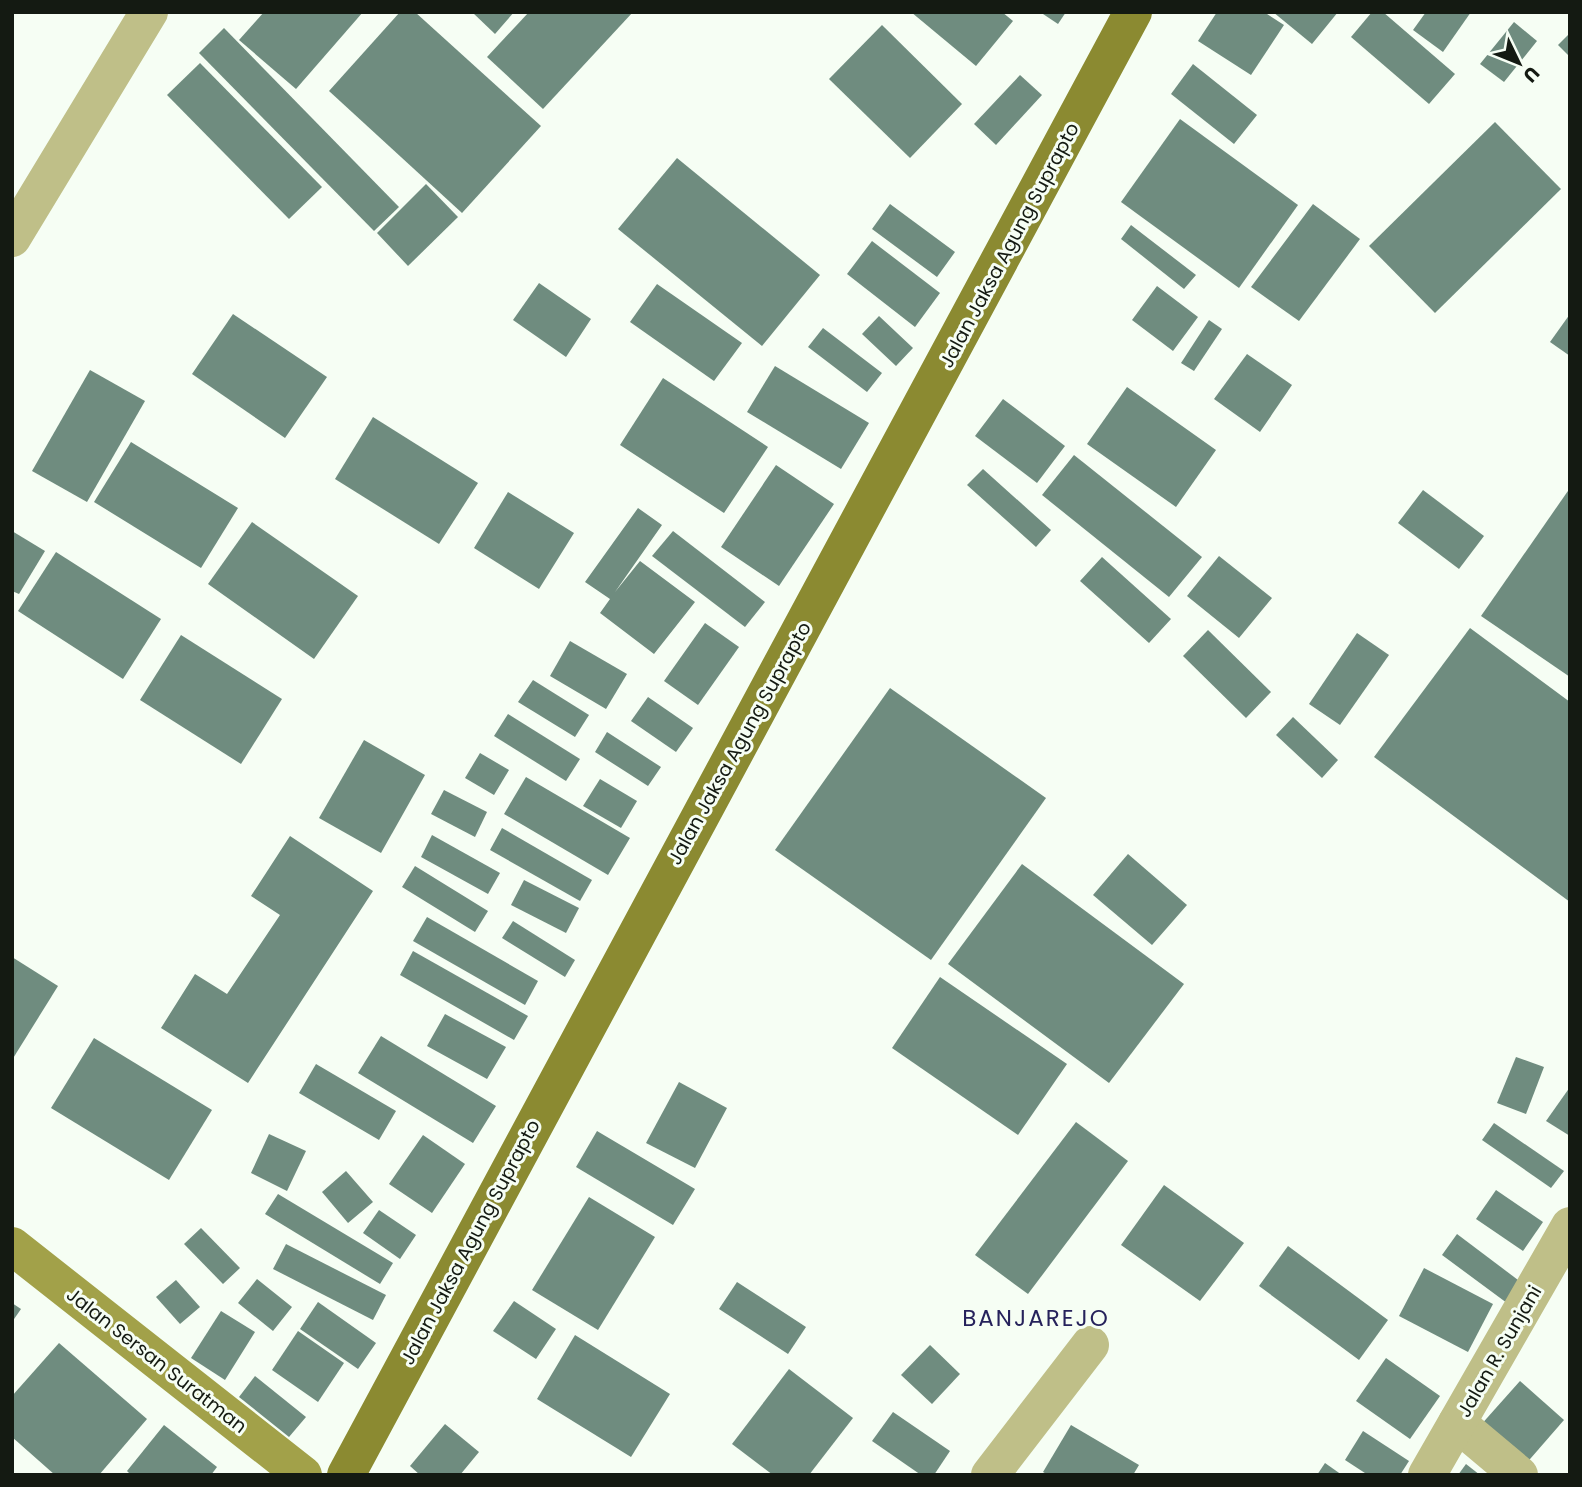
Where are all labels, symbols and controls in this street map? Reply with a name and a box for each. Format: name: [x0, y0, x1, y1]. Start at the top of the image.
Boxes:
north arrow: [1484, 28, 1554, 98]
text: U: [1517, 60, 1546, 88]
street label: Jalan Jaksa Agung Suprapto: [933, 118, 1086, 373]
street label: Jalan Jaksa Agung Suprapto: [661, 617, 818, 870]
street label: Jalan Jaksa Agung Suprapto: [394, 1115, 547, 1370]
street label: Jalan R. Sunjani: [1451, 1280, 1548, 1422]
street label: Jalan Sersan Suratman: [61, 1281, 253, 1440]
district label: BANJAREJO: [962, 1302, 1110, 1334]

